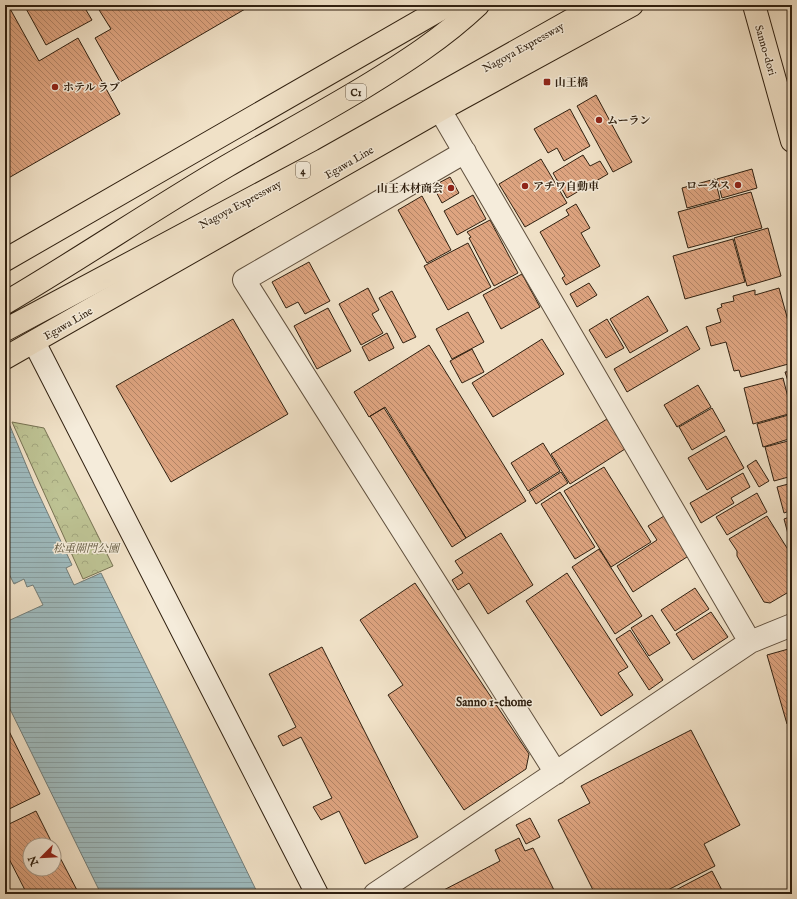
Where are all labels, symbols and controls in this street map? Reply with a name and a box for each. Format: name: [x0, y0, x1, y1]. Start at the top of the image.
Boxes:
street label: Nagoya Expressway: [480, 19, 567, 76]
street label: Sanno-dori: [751, 23, 779, 77]
place label: 山王橋: [555, 76, 588, 90]
marker: 山王橋: [542, 77, 552, 87]
place label: ホテル ラブ: [63, 81, 120, 95]
marker: ホテル ラブ: [50, 82, 60, 92]
road number: C1: [346, 84, 366, 100]
place label: ムーラン: [607, 114, 650, 128]
marker: ムーラン: [594, 115, 604, 125]
street label: Egawa Line: [323, 143, 376, 182]
road number: 4: [296, 162, 310, 178]
street label: Nagoya Expressway: [197, 177, 285, 232]
place label: ロータス: [686, 179, 730, 193]
place label: アチワ自動車: [533, 180, 599, 194]
marker: ロータス: [733, 180, 743, 190]
marker: アチワ自動車: [520, 181, 530, 191]
place label: 山王木材商会: [377, 182, 443, 196]
marker: 山王木材商会: [446, 183, 456, 193]
street label: Egawa Line: [42, 304, 95, 343]
park label: 松重閘門公園: [53, 542, 121, 556]
district label: Sanno 1-chome: [456, 695, 532, 710]
north arrow: [22, 837, 62, 877]
text: N: [25, 853, 43, 869]

